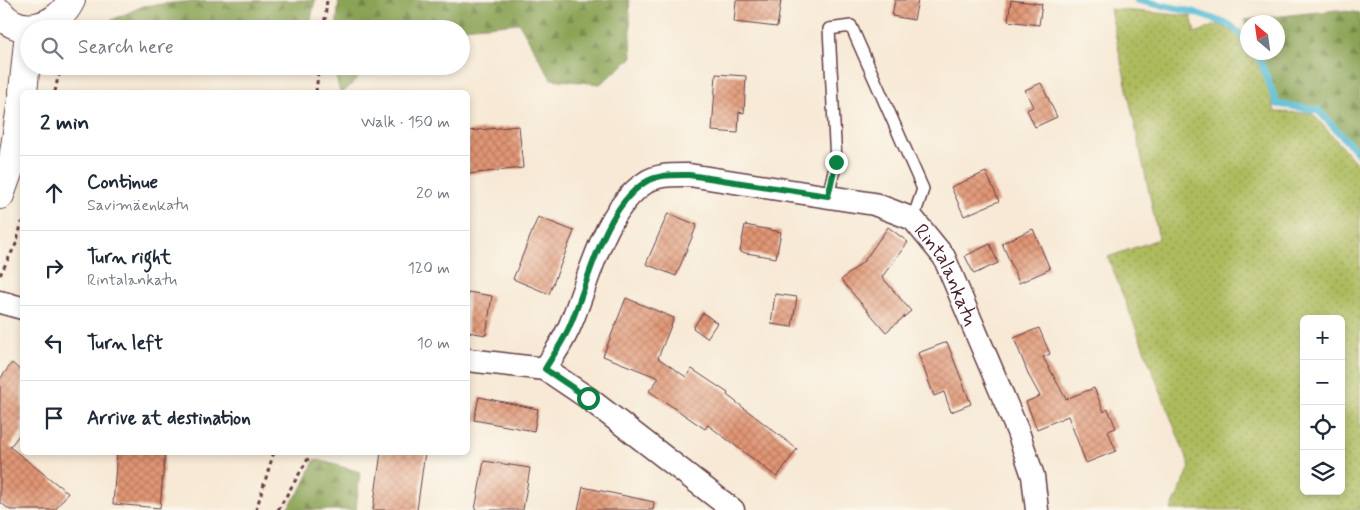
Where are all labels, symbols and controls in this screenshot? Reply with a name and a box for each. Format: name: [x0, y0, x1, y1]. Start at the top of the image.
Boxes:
north arrow: [1240, 15, 1285, 60]
search box: [20, 20, 470, 75]
icon: search: [38, 34, 66, 62]
text: Search here: [78, 35, 174, 60]
text: 2 min: [40, 109, 89, 137]
text: Walk · 150 m: [361, 112, 450, 133]
route end: [825, 151, 848, 174]
text: Continue: [87, 170, 158, 195]
icon: ahead: [40, 179, 68, 207]
text: 20 m: [416, 183, 450, 204]
text: Savimäenkatu: [87, 195, 189, 216]
street label: Rintalankatu: [907, 218, 983, 330]
text: Turn right: [87, 245, 171, 270]
icon: right: [40, 254, 68, 282]
text: 120 m: [408, 258, 450, 279]
text: Rintalankatu: [87, 270, 177, 291]
map controls: [1300, 315, 1345, 495]
button: +: [1300, 315, 1345, 360]
icon: left: [40, 329, 68, 357]
text: Turn left: [87, 331, 163, 356]
text: 10 m: [417, 333, 450, 354]
button: −: [1300, 360, 1345, 405]
route start: [577, 387, 600, 410]
icon: arrive: [40, 404, 68, 432]
button: locate: [1300, 405, 1345, 450]
text: Arrive at destination: [87, 406, 251, 431]
button: layers: [1300, 450, 1345, 495]

